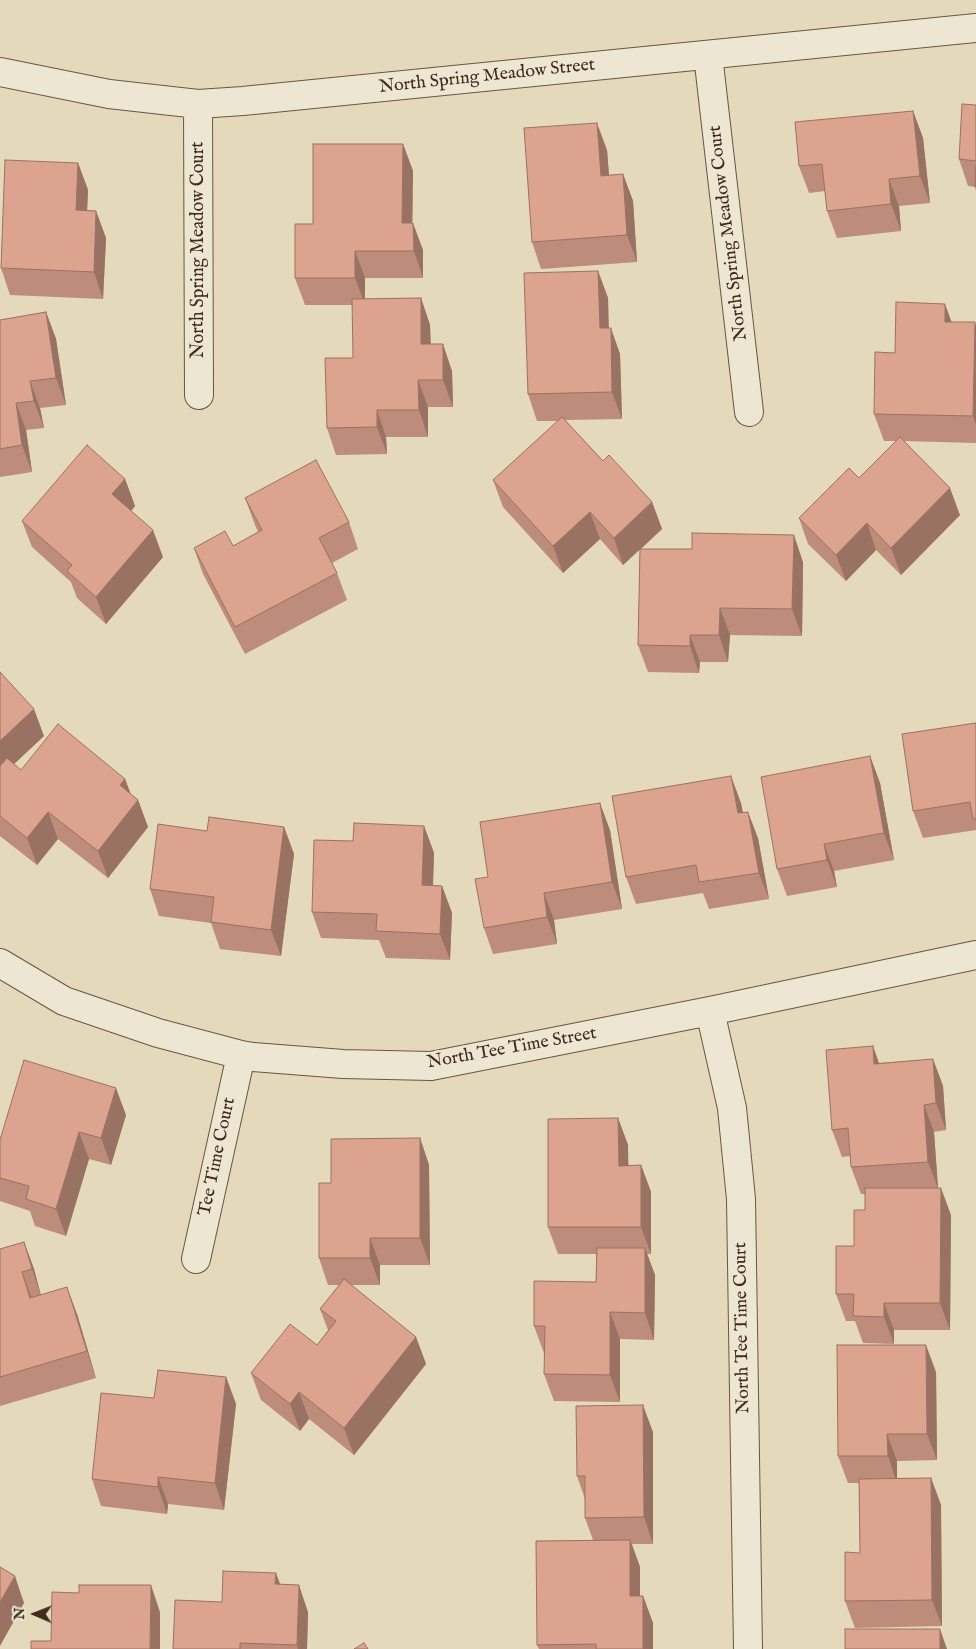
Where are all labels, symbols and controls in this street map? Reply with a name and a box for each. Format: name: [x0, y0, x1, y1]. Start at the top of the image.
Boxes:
street label: North Spring Meadow Street: [378, 55, 596, 99]
street label: North Spring Meadow Court: [705, 124, 753, 342]
street label: North Spring Meadow Court: [188, 142, 210, 358]
street label: North Tee Time Street: [426, 1023, 598, 1075]
street label: Tee Time Court: [195, 1096, 241, 1218]
street label: North Tee Time Court: [731, 1242, 755, 1414]
north arrow: [10, 1589, 60, 1639]
text: N: [11, 1608, 29, 1620]

